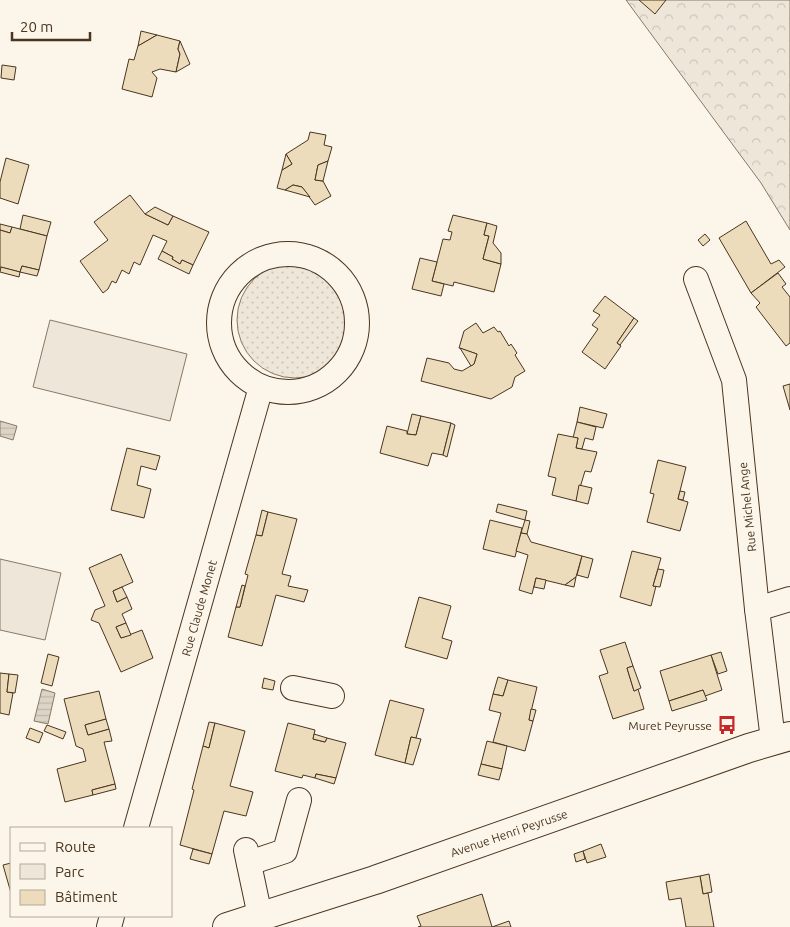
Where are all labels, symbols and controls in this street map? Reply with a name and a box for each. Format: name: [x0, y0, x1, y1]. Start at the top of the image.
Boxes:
scale bar: [12, 10, 90, 42]
text: 20 m: [20, 18, 53, 35]
street label: Rue Michel Ange: [736, 461, 758, 553]
street label: Rue Claude Monet: [179, 558, 219, 658]
bus stop icon: Muret Peyrusse: [716, 714, 738, 736]
place label: Muret Peyrusse: [628, 719, 712, 732]
street label: Avenue Henri Peyrusse: [449, 807, 569, 859]
legend: [10, 827, 172, 917]
text: Route: [55, 838, 96, 855]
text: Parc: [55, 863, 84, 880]
text: Bâtiment: [55, 888, 118, 905]

